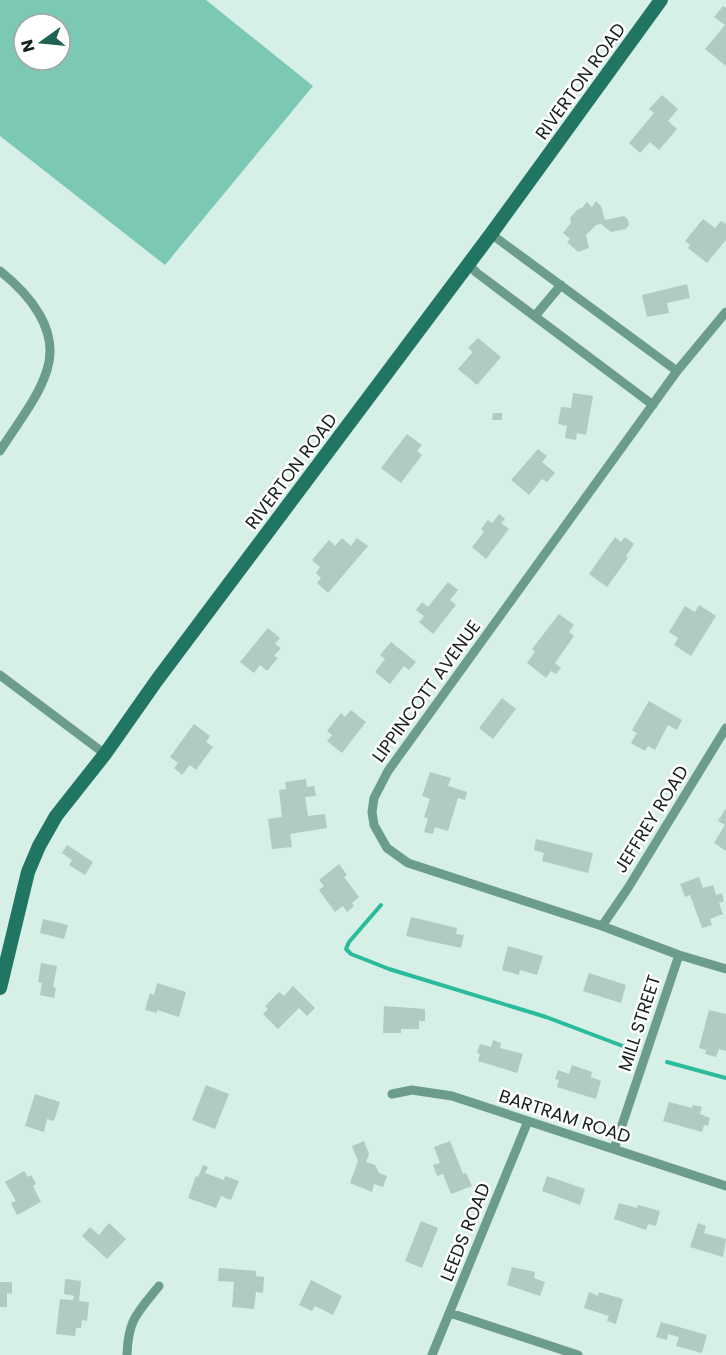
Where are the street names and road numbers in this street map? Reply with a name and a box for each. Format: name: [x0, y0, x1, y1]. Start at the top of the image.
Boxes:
street label: RIVERTON ROAD: [529, 17, 631, 145]
street label: RIVERTON ROAD: [239, 408, 343, 534]
street label: LIPPINCOTT AVENUE: [366, 615, 486, 767]
street label: JEFFREY ROAD: [608, 760, 694, 878]
street label: MILL STREET: [612, 971, 666, 1074]
street label: BARTRAM ROAD: [496, 1083, 634, 1149]
street label: LEEDS ROAD: [434, 1179, 496, 1285]

